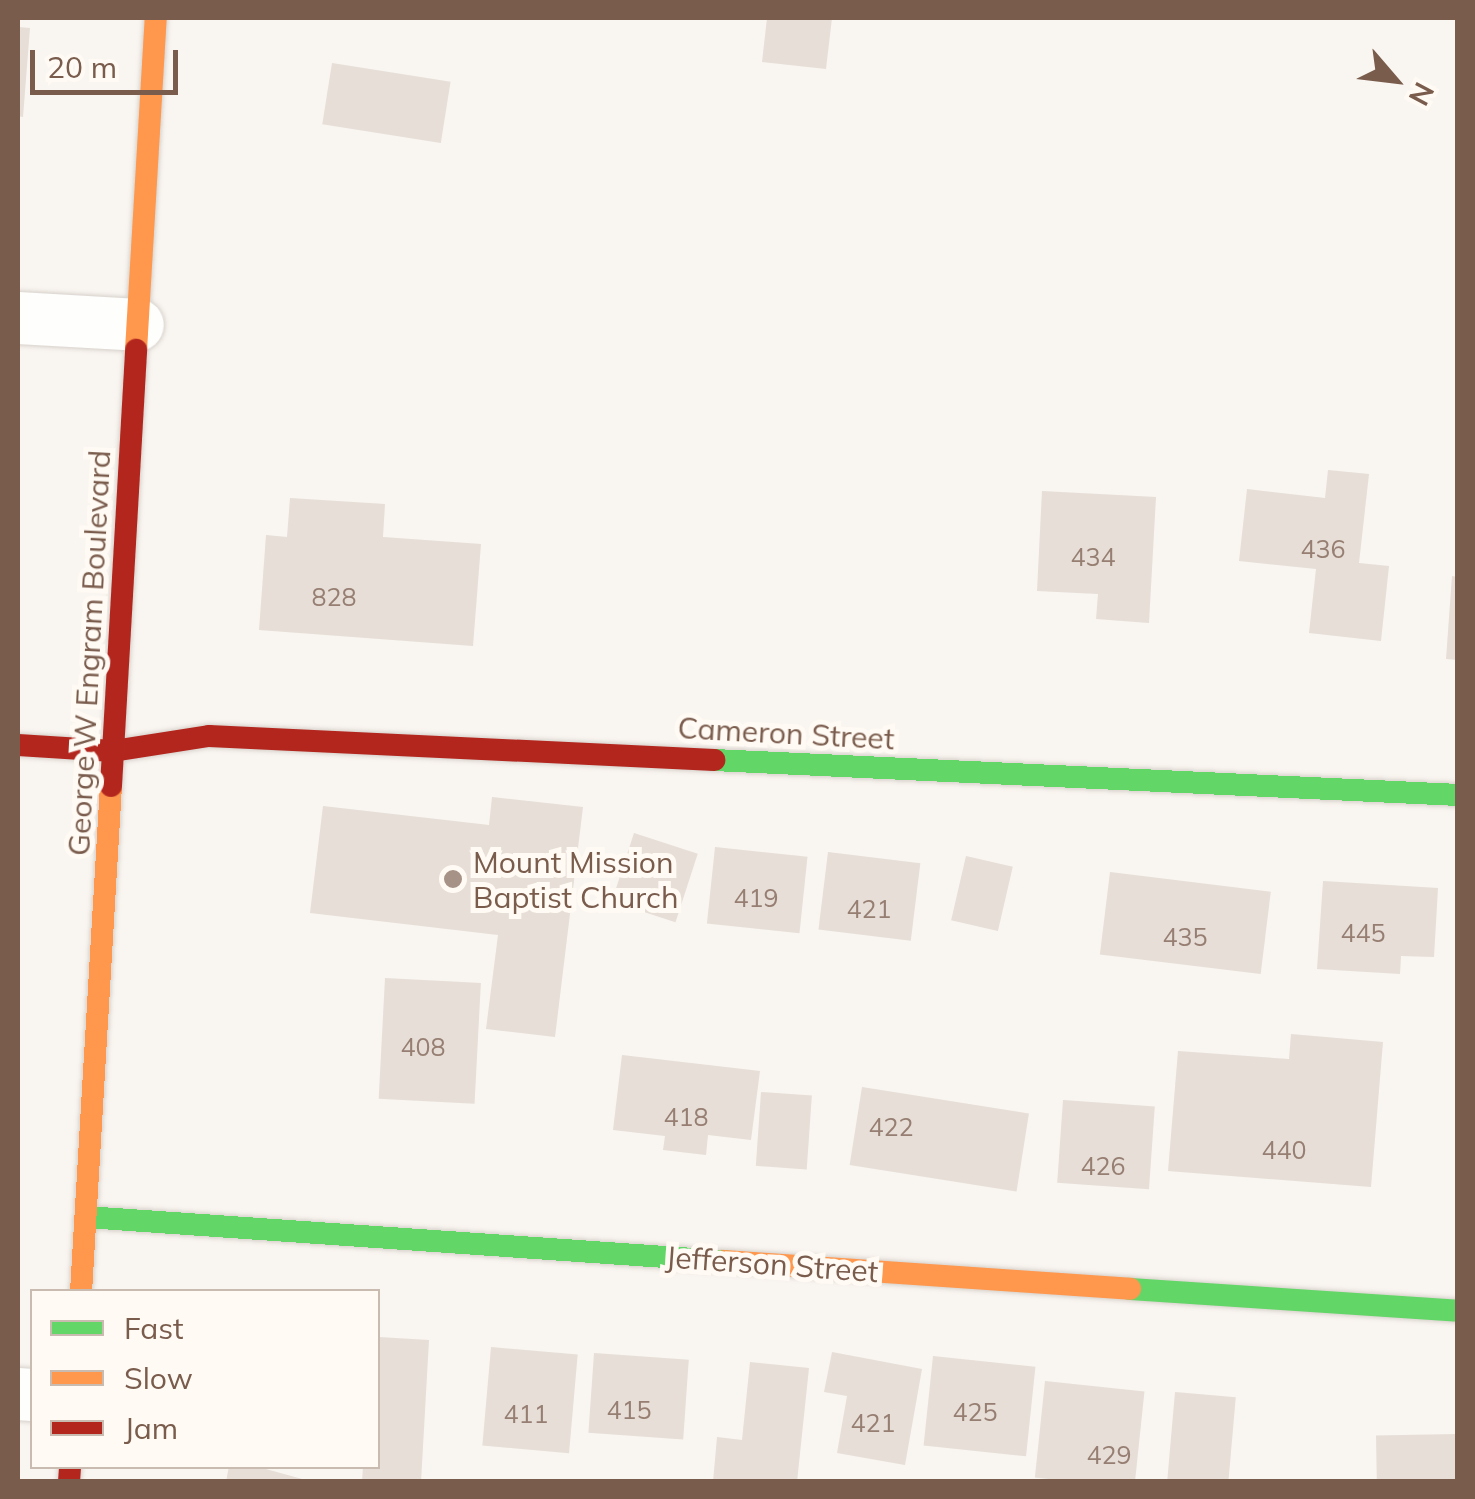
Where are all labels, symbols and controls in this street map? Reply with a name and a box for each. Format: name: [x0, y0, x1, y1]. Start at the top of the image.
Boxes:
scale bar: [35, 30, 182, 92]
north arrow: [1345, 30, 1445, 130]
text: 20 m: [47, 48, 117, 86]
text: N: [1402, 77, 1442, 112]
street label: George W Engram Boulevard: [60, 449, 118, 857]
house number: 436: [1301, 534, 1345, 564]
house number: 434: [1071, 542, 1115, 572]
house number: 828: [312, 582, 356, 612]
street label: Cameron Street: [677, 709, 895, 757]
place label: Mount Mission Baptist Church: [473, 844, 678, 914]
marker: Mount Mission Baptist Church: [442, 868, 464, 890]
house number: 419: [734, 883, 778, 913]
house number: 421: [847, 894, 891, 924]
house number: 445: [1341, 918, 1385, 948]
house number: 435: [1163, 922, 1207, 952]
house number: 408: [401, 1032, 445, 1062]
house number: 418: [664, 1102, 708, 1132]
house number: 422: [869, 1112, 913, 1142]
house number: 440: [1262, 1135, 1306, 1165]
house number: 426: [1081, 1151, 1125, 1181]
street label: Jefferson Street: [665, 1239, 879, 1289]
legend: [30, 1289, 380, 1469]
text: Fast: [124, 1309, 184, 1347]
text: Slow: [124, 1359, 193, 1397]
house number: 415: [607, 1395, 651, 1425]
house number: 425: [953, 1397, 997, 1427]
house number: 411: [504, 1399, 548, 1429]
house number: 421: [851, 1408, 895, 1438]
text: Jam: [124, 1409, 178, 1447]
house number: 429: [1087, 1440, 1131, 1470]

